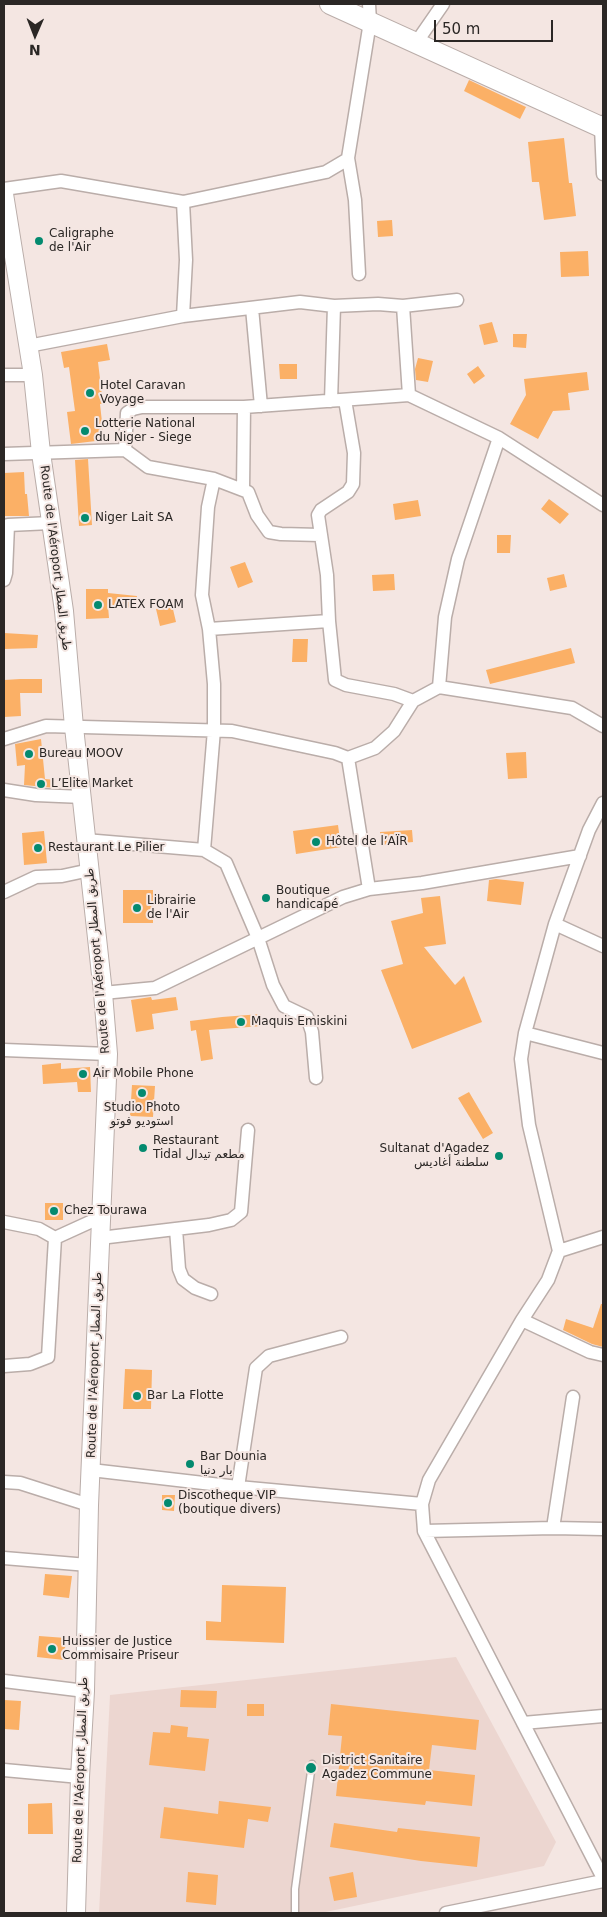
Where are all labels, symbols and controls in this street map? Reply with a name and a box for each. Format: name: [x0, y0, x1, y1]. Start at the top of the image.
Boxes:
north arrow: [10, 10, 60, 60]
scale bar: [437, 10, 556, 42]
text: 50 m: [442, 20, 480, 38]
text: N: [29, 42, 41, 58]
place label: Caligraphe de l'Air: [49, 227, 114, 255]
marker: Caligraphe de l'Air: [33, 235, 45, 247]
place label: Hotel Caravan Voyage: [100, 379, 186, 407]
marker: Hotel Caravan Voyage: [84, 387, 96, 399]
place label: Lotterie National du Niger - Siege: [95, 417, 195, 445]
marker: Lotterie National du Niger - Siege: [79, 425, 91, 437]
street label: Route de l'Aéroport طريق المطار: [36, 465, 74, 651]
place label: Niger Lait SA: [95, 511, 173, 525]
marker: Niger Lait SA: [79, 512, 91, 524]
place label: LATEX FOAM: [108, 598, 184, 612]
marker: LATEX FOAM: [92, 599, 104, 611]
place label: Bureau MOOV: [39, 747, 123, 761]
marker: Bureau MOOV: [23, 748, 35, 760]
place label: L’Elite Market: [51, 777, 133, 791]
marker: L’Elite Market: [35, 778, 47, 790]
place label: Hôtel de l’AÏR: [326, 835, 408, 849]
marker: Hôtel de l’AÏR: [310, 836, 322, 848]
place label: Restaurant Le Pilier: [48, 841, 164, 855]
marker: Restaurant Le Pilier: [32, 842, 44, 854]
street label: Route de l'Aéroport طريق المطار: [83, 867, 113, 1055]
place label: Boutique handicapé: [276, 884, 338, 912]
marker: Boutique handicapé: [260, 892, 272, 904]
place label: Librairie de l'Air: [147, 894, 196, 922]
marker: Librairie de l'Air: [131, 902, 143, 914]
place label: Maquis Emiskini: [251, 1015, 347, 1029]
marker: Maquis Emiskini: [235, 1016, 247, 1028]
place label: Air Mobile Phone: [93, 1067, 194, 1081]
marker: Air Mobile Phone: [77, 1068, 89, 1080]
marker: Studio Photo استوديو فوتو: [136, 1087, 148, 1099]
place label: Studio Photo استوديو فوتو: [104, 1101, 180, 1129]
place label: Restaurant Tidal مطعم تيدال: [153, 1134, 245, 1162]
marker: Restaurant Tidal مطعم تيدال: [137, 1142, 149, 1154]
place label: Sultanat d'Agadez سلطنة أغاديس: [380, 1142, 489, 1170]
marker: Sultanat d'Agadez سلطنة أغاديس: [493, 1150, 505, 1162]
place label: Chez Tourawa: [64, 1204, 147, 1218]
marker: Chez Tourawa: [48, 1205, 60, 1217]
street label: Route de l'Aéroport طريق المطار: [85, 1272, 105, 1458]
place label: Bar La Flotte: [147, 1389, 224, 1403]
marker: Bar La Flotte: [131, 1390, 143, 1402]
place label: Bar Dounia بار دنيا: [200, 1450, 267, 1478]
marker: Bar Dounia بار دنيا: [184, 1458, 196, 1470]
place label: Discotheque VIP (boutique divers): [178, 1489, 281, 1517]
marker: Discotheque VIP (boutique divers): [162, 1497, 174, 1509]
place label: Huissier de Justice Commisaire Priseur: [62, 1635, 179, 1663]
marker: Huissier de Justice Commisaire Priseur: [46, 1643, 58, 1655]
street label: Route de l'Aéroport طريق المطار: [71, 1677, 91, 1863]
place label: District Sanitaire Agadez Commune: [322, 1754, 432, 1782]
marker: District Sanitaire Agadez Commune: [304, 1761, 318, 1775]

